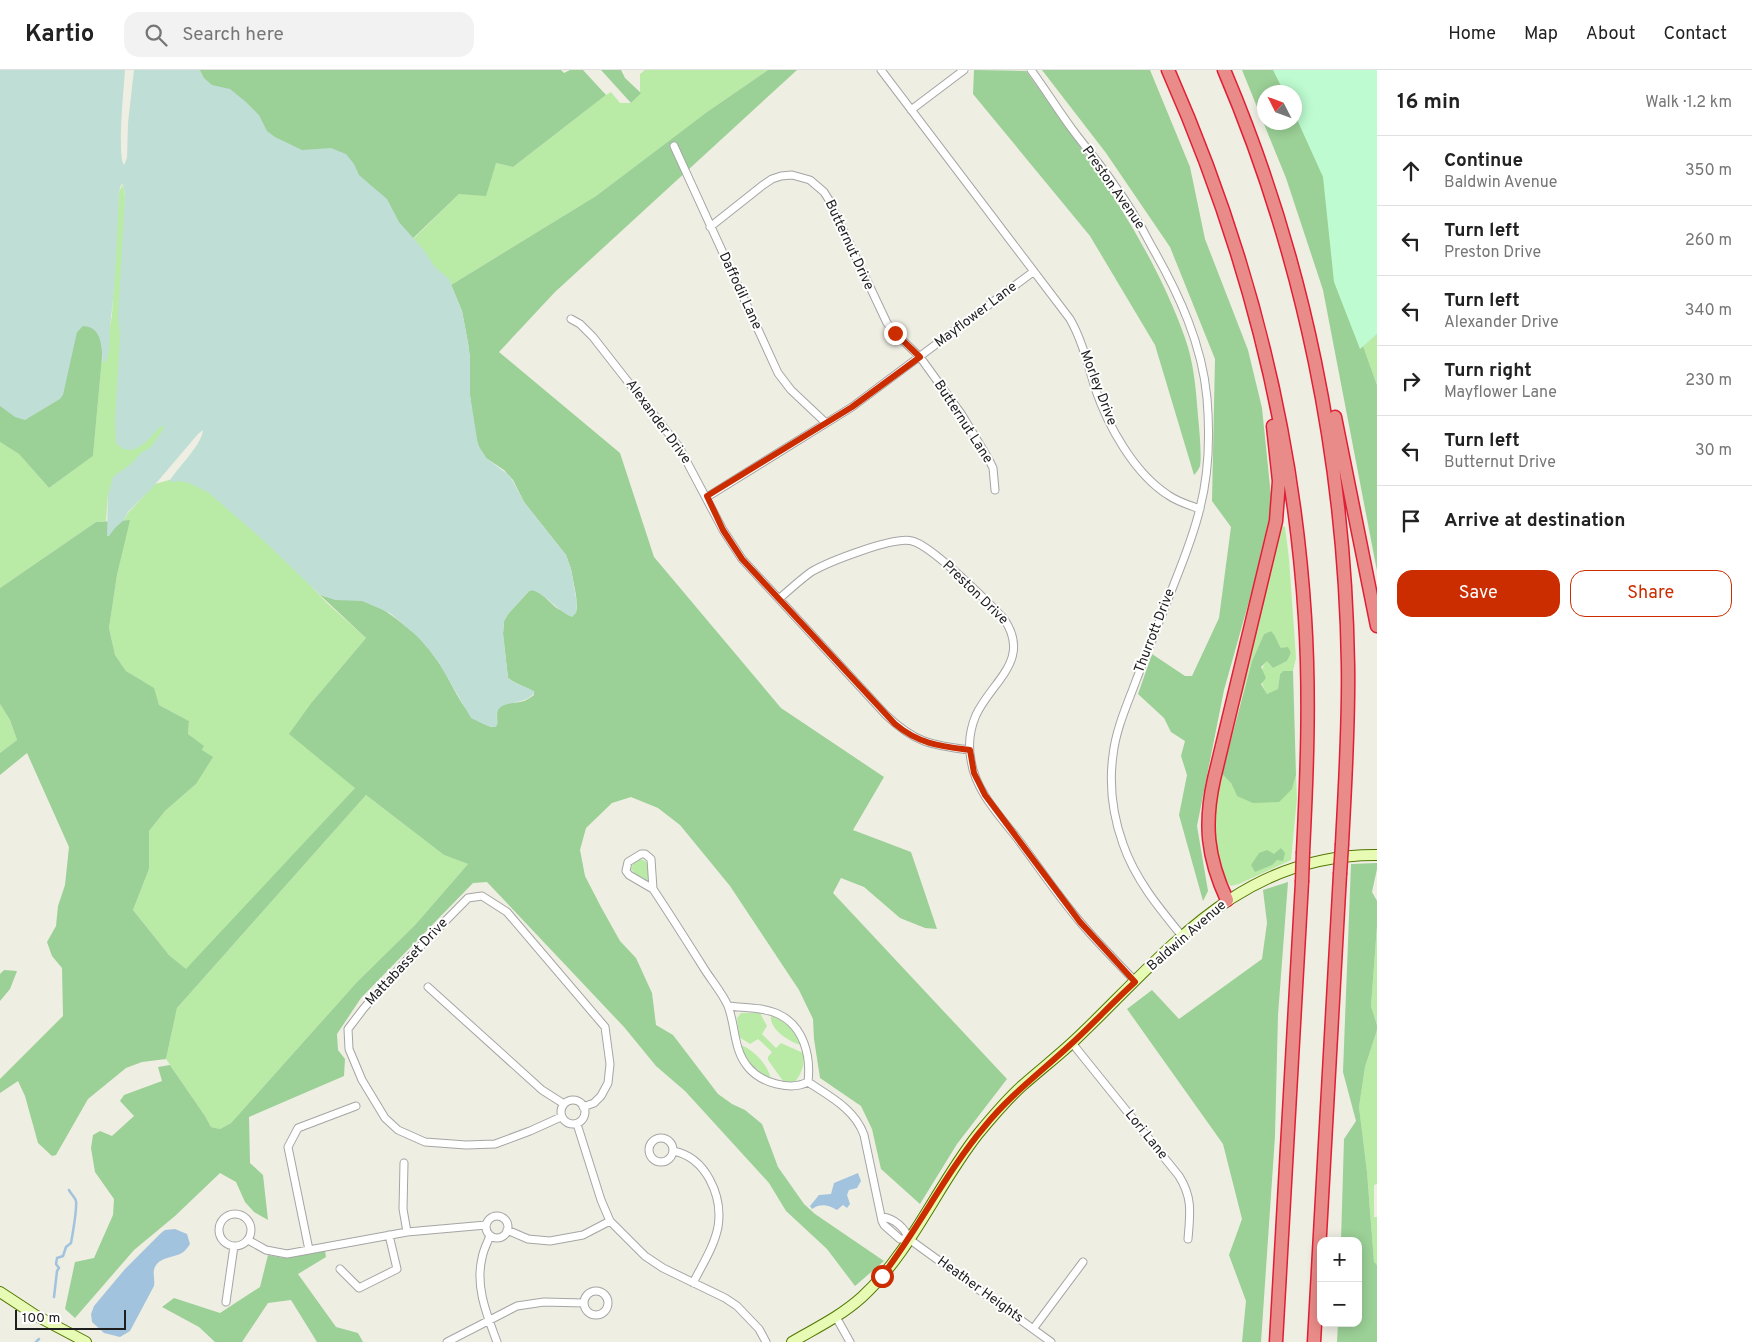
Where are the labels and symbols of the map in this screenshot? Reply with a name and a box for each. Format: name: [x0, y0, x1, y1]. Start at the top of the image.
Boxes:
north arrow: [1257, 85, 1302, 130]
street label: Preston Avenue: [1078, 143, 1148, 233]
street label: Butternut Drive: [821, 197, 877, 293]
street label: Daffodil Lane: [715, 250, 765, 332]
street label: Mayflower Lane: [931, 278, 1021, 352]
route end: [884, 322, 907, 345]
street label: Morley Drive: [1076, 348, 1120, 428]
street label: Alexander Drive: [622, 376, 694, 468]
street label: Butternut Lane: [930, 377, 996, 467]
street label: Preston Drive: [939, 557, 1011, 629]
street label: Thurrott Drive: [1131, 586, 1179, 676]
street label: Baldwin Avenue: [1144, 897, 1230, 975]
street label: Mattabasset Drive: [362, 915, 452, 1009]
street label: Lori Lane: [1121, 1107, 1171, 1163]
street label: Heather Heights: [934, 1253, 1026, 1327]
route start: [871, 1265, 894, 1288]
scale bar: [15, 1307, 126, 1330]

